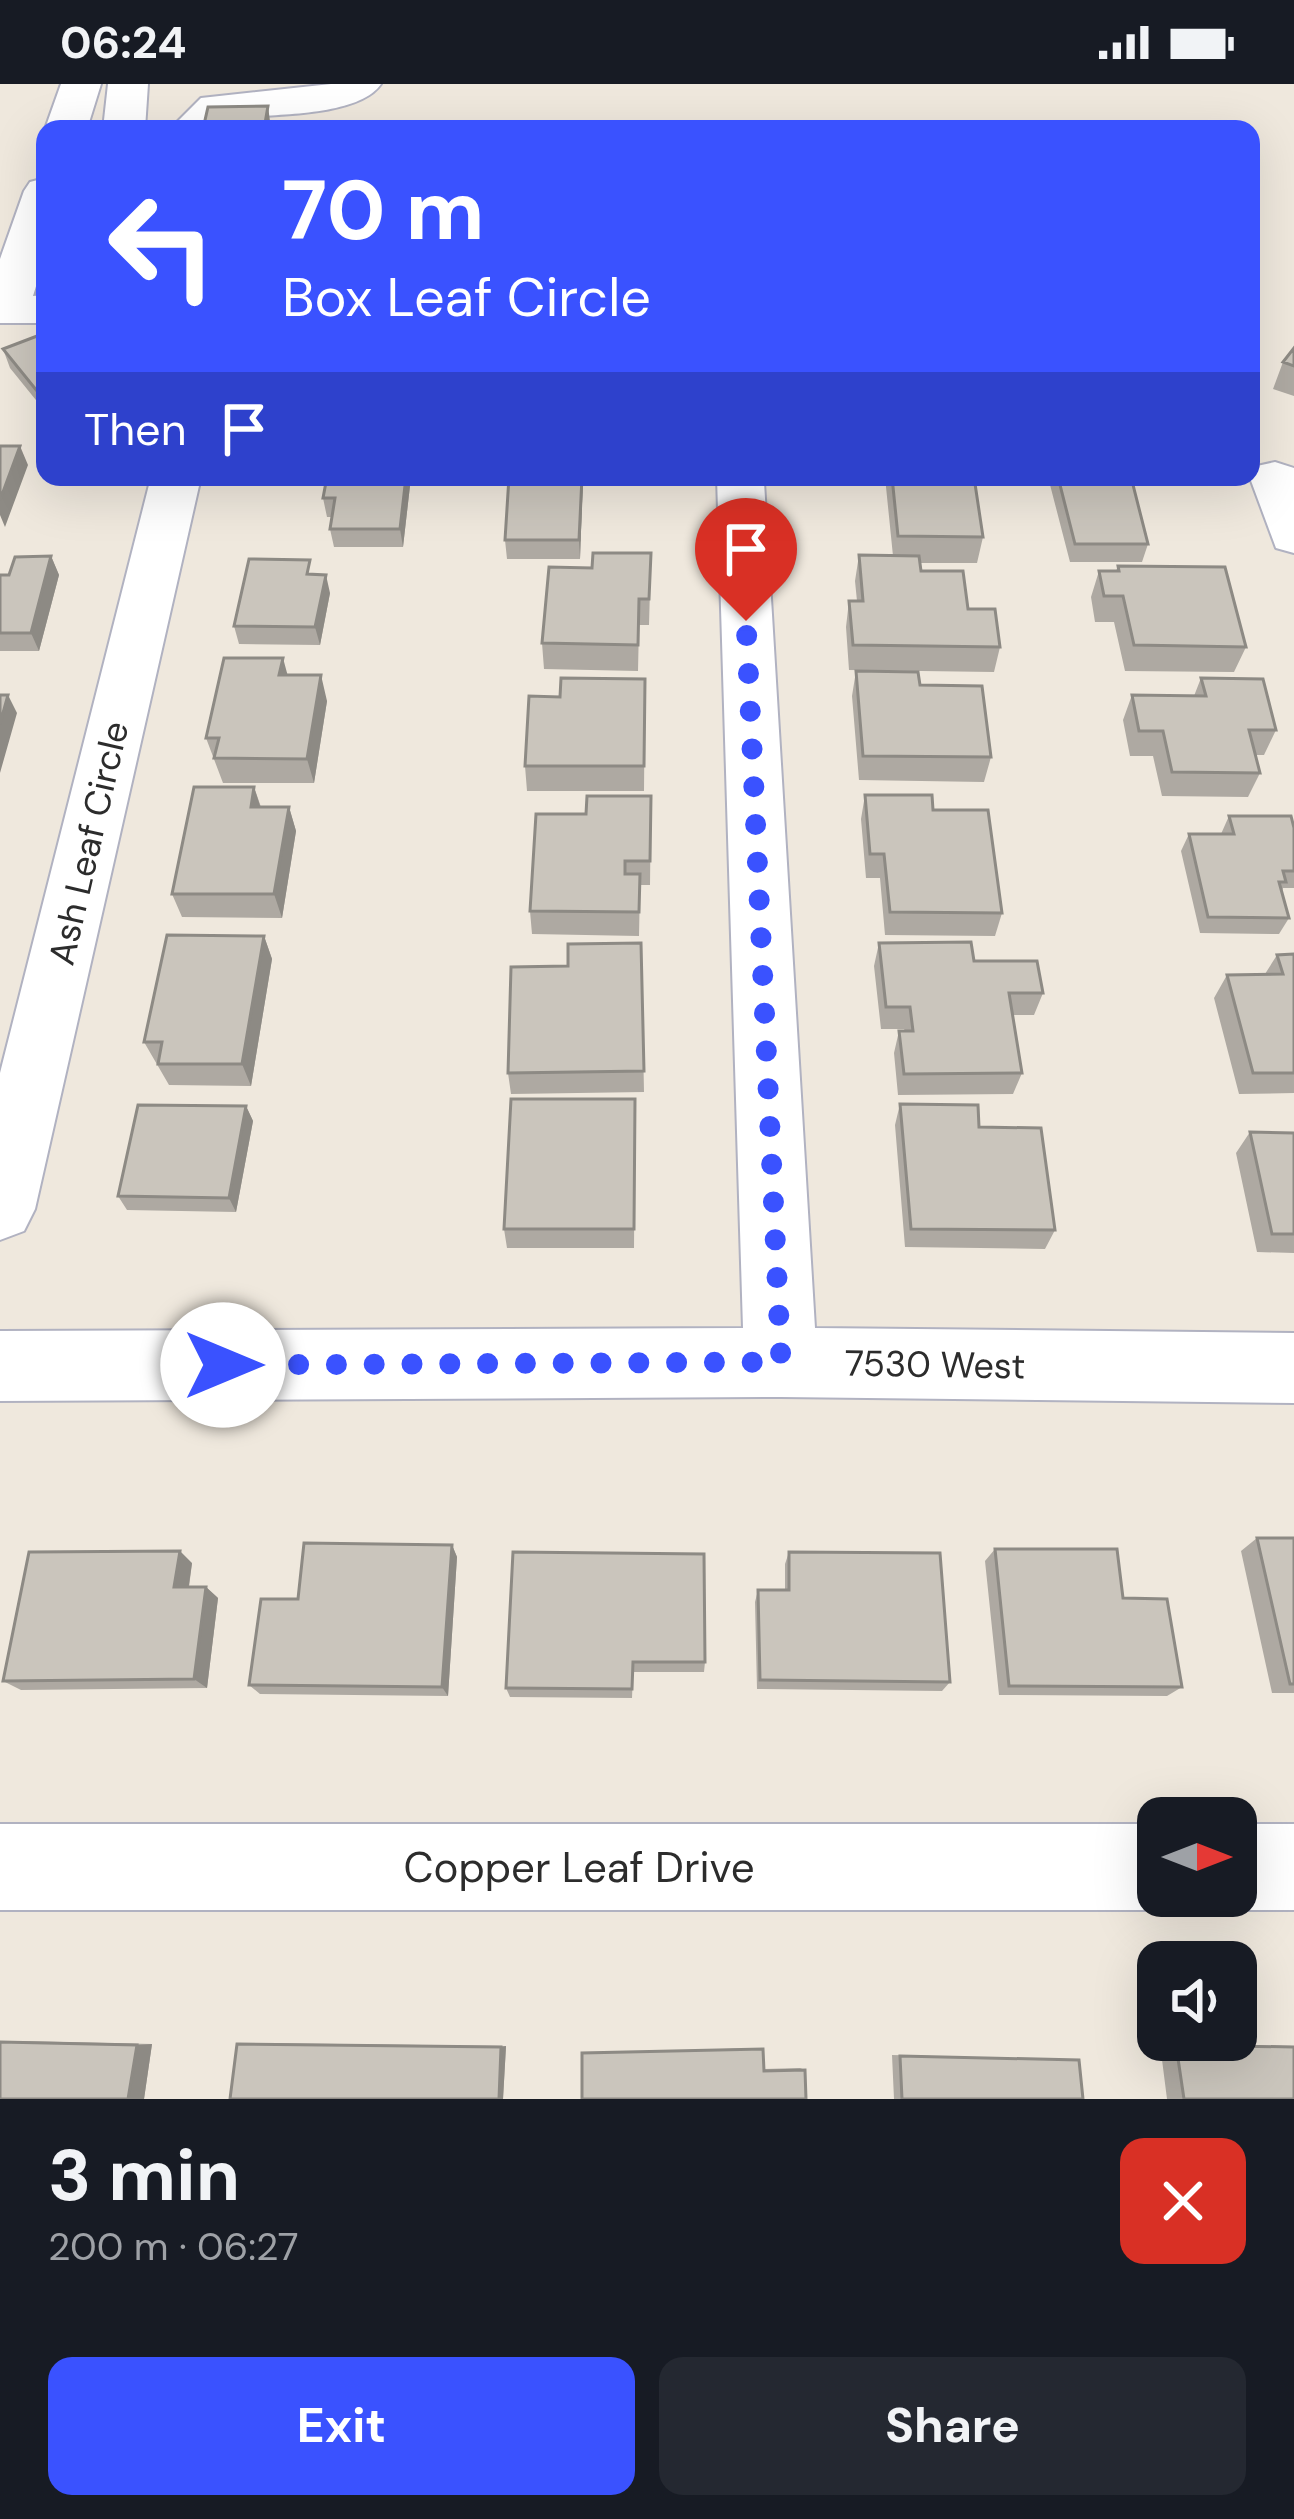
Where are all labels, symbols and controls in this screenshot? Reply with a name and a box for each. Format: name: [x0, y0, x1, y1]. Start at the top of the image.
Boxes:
text: 06:24: [60, 13, 187, 72]
text: 70 m: [282, 156, 485, 265]
icon: left: [84, 168, 240, 324]
text: Box Leaf Circle: [282, 262, 651, 333]
icon: arrive: [211, 396, 277, 462]
text: Then: [84, 400, 187, 459]
pin: [695, 498, 797, 621]
icon: arrive: [713, 516, 779, 582]
street label: Ash Leaf Circle: [38, 717, 139, 969]
position arrow: [160, 1302, 286, 1428]
street label: 7530 West: [844, 1339, 1026, 1390]
north arrow: [1137, 1797, 1257, 1917]
map controls: [1137, 1797, 1257, 2061]
street label: Copper Leaf Drive: [403, 1840, 755, 1895]
button: sound: [1137, 1941, 1257, 2061]
text: 3 min: [48, 2129, 240, 2222]
button: close: [1120, 2138, 1246, 2264]
text: 200 m · 06:27: [48, 2221, 299, 2272]
button: Exit: [48, 2357, 635, 2495]
button: Share: [659, 2357, 1246, 2495]

